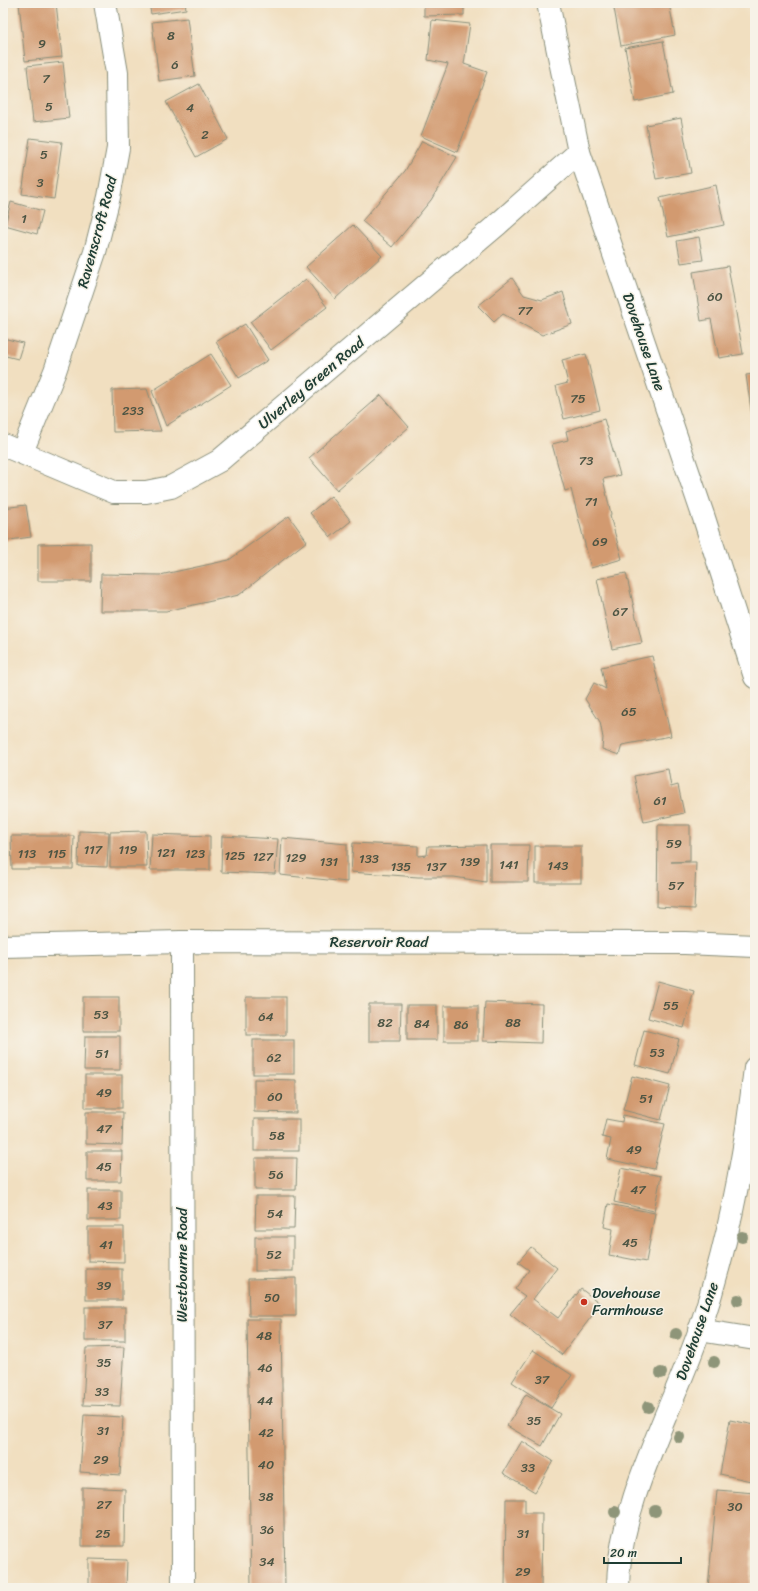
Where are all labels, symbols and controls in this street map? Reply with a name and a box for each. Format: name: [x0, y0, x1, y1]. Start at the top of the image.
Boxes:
house number: 8: [167, 24, 175, 47]
house number: 9: [38, 32, 46, 55]
house number: 6: [171, 53, 179, 76]
house number: 7: [42, 67, 51, 90]
house number: 5: [45, 95, 53, 118]
house number: 4: [186, 96, 194, 119]
house number: 2: [201, 123, 209, 146]
house number: 5: [40, 143, 48, 166]
house number: 3: [36, 171, 44, 194]
street label: Ravenscroft Road: [70, 172, 125, 291]
house number: 1: [21, 207, 27, 230]
house number: 60: [707, 285, 723, 308]
street label: Dovehouse Lane: [615, 289, 673, 395]
house number: 77: [518, 299, 534, 322]
street label: Ulverley Green Road: [252, 330, 371, 436]
house number: 75: [570, 387, 586, 410]
house number: 233: [122, 399, 144, 422]
house number: 73: [579, 449, 593, 472]
house number: 71: [584, 490, 598, 513]
house number: 69: [592, 530, 608, 553]
house number: 67: [613, 600, 629, 623]
house number: 65: [621, 700, 637, 723]
house number: 61: [654, 789, 667, 812]
house number: 59: [666, 832, 682, 855]
house number: 117: [84, 838, 104, 861]
house number: 119: [118, 838, 138, 861]
house number: 121: [157, 841, 176, 864]
house number: 113: [18, 842, 36, 865]
house number: 115: [47, 842, 67, 865]
house number: 123: [185, 842, 205, 865]
house number: 125: [224, 844, 246, 867]
house number: 127: [253, 845, 275, 868]
house number: 129: [285, 846, 307, 869]
house number: 133: [359, 847, 379, 870]
house number: 131: [320, 850, 339, 873]
house number: 139: [460, 850, 480, 873]
house number: 141: [499, 853, 519, 876]
house number: 143: [548, 854, 568, 877]
house number: 135: [391, 855, 411, 878]
house number: 137: [426, 855, 448, 878]
house number: 57: [668, 874, 685, 897]
street label: Reservoir Road: [330, 929, 429, 955]
house number: 55: [663, 994, 679, 1017]
house number: 53: [93, 1003, 109, 1026]
house number: 64: [258, 1005, 274, 1028]
house number: 82: [377, 1011, 393, 1034]
house number: 88: [505, 1011, 521, 1034]
house number: 84: [414, 1012, 430, 1035]
house number: 86: [453, 1013, 469, 1036]
house number: 53: [649, 1041, 665, 1064]
house number: 51: [95, 1042, 109, 1065]
house number: 62: [267, 1046, 282, 1069]
house number: 49: [96, 1081, 112, 1104]
house number: 60: [267, 1085, 283, 1108]
house number: 51: [639, 1087, 653, 1110]
house number: 47: [96, 1117, 113, 1140]
house number: 58: [269, 1124, 285, 1147]
house number: 49: [626, 1138, 642, 1161]
house number: 45: [96, 1155, 112, 1178]
house number: 56: [268, 1163, 284, 1186]
house number: 47: [630, 1178, 647, 1201]
house number: 43: [97, 1194, 113, 1217]
house number: 54: [267, 1202, 283, 1225]
street label: Westbourne Road: [169, 1207, 195, 1322]
house number: 45: [622, 1231, 638, 1254]
house number: 41: [99, 1233, 113, 1256]
house number: 52: [266, 1243, 282, 1266]
house number: 39: [96, 1274, 112, 1297]
street label: Dovehouse Lane: [668, 1278, 726, 1384]
place label: Dovehouse Farmhouse: [592, 1280, 664, 1323]
house number: 50: [264, 1286, 280, 1309]
marker: Dovehouse Farmhouse: [579, 1297, 589, 1307]
house number: 37: [98, 1313, 114, 1336]
house number: 48: [256, 1324, 272, 1347]
house number: 35: [96, 1351, 112, 1374]
house number: 46: [257, 1356, 273, 1379]
house number: 37: [535, 1368, 551, 1391]
house number: 33: [95, 1380, 109, 1403]
house number: 44: [257, 1389, 273, 1412]
house number: 35: [526, 1409, 542, 1432]
house number: 31: [97, 1419, 110, 1442]
house number: 42: [258, 1421, 274, 1444]
house number: 29: [93, 1448, 109, 1471]
house number: 40: [258, 1453, 274, 1476]
house number: 33: [521, 1456, 535, 1479]
house number: 38: [259, 1485, 274, 1508]
house number: 27: [97, 1493, 113, 1516]
house number: 30: [727, 1495, 743, 1518]
house number: 36: [260, 1518, 274, 1541]
house number: 25: [95, 1522, 111, 1545]
house number: 31: [517, 1522, 530, 1545]
scale bar: [604, 1539, 681, 1565]
text: 20 m: [610, 1542, 637, 1564]
house number: 34: [259, 1550, 275, 1573]
house number: 29: [515, 1560, 531, 1583]

